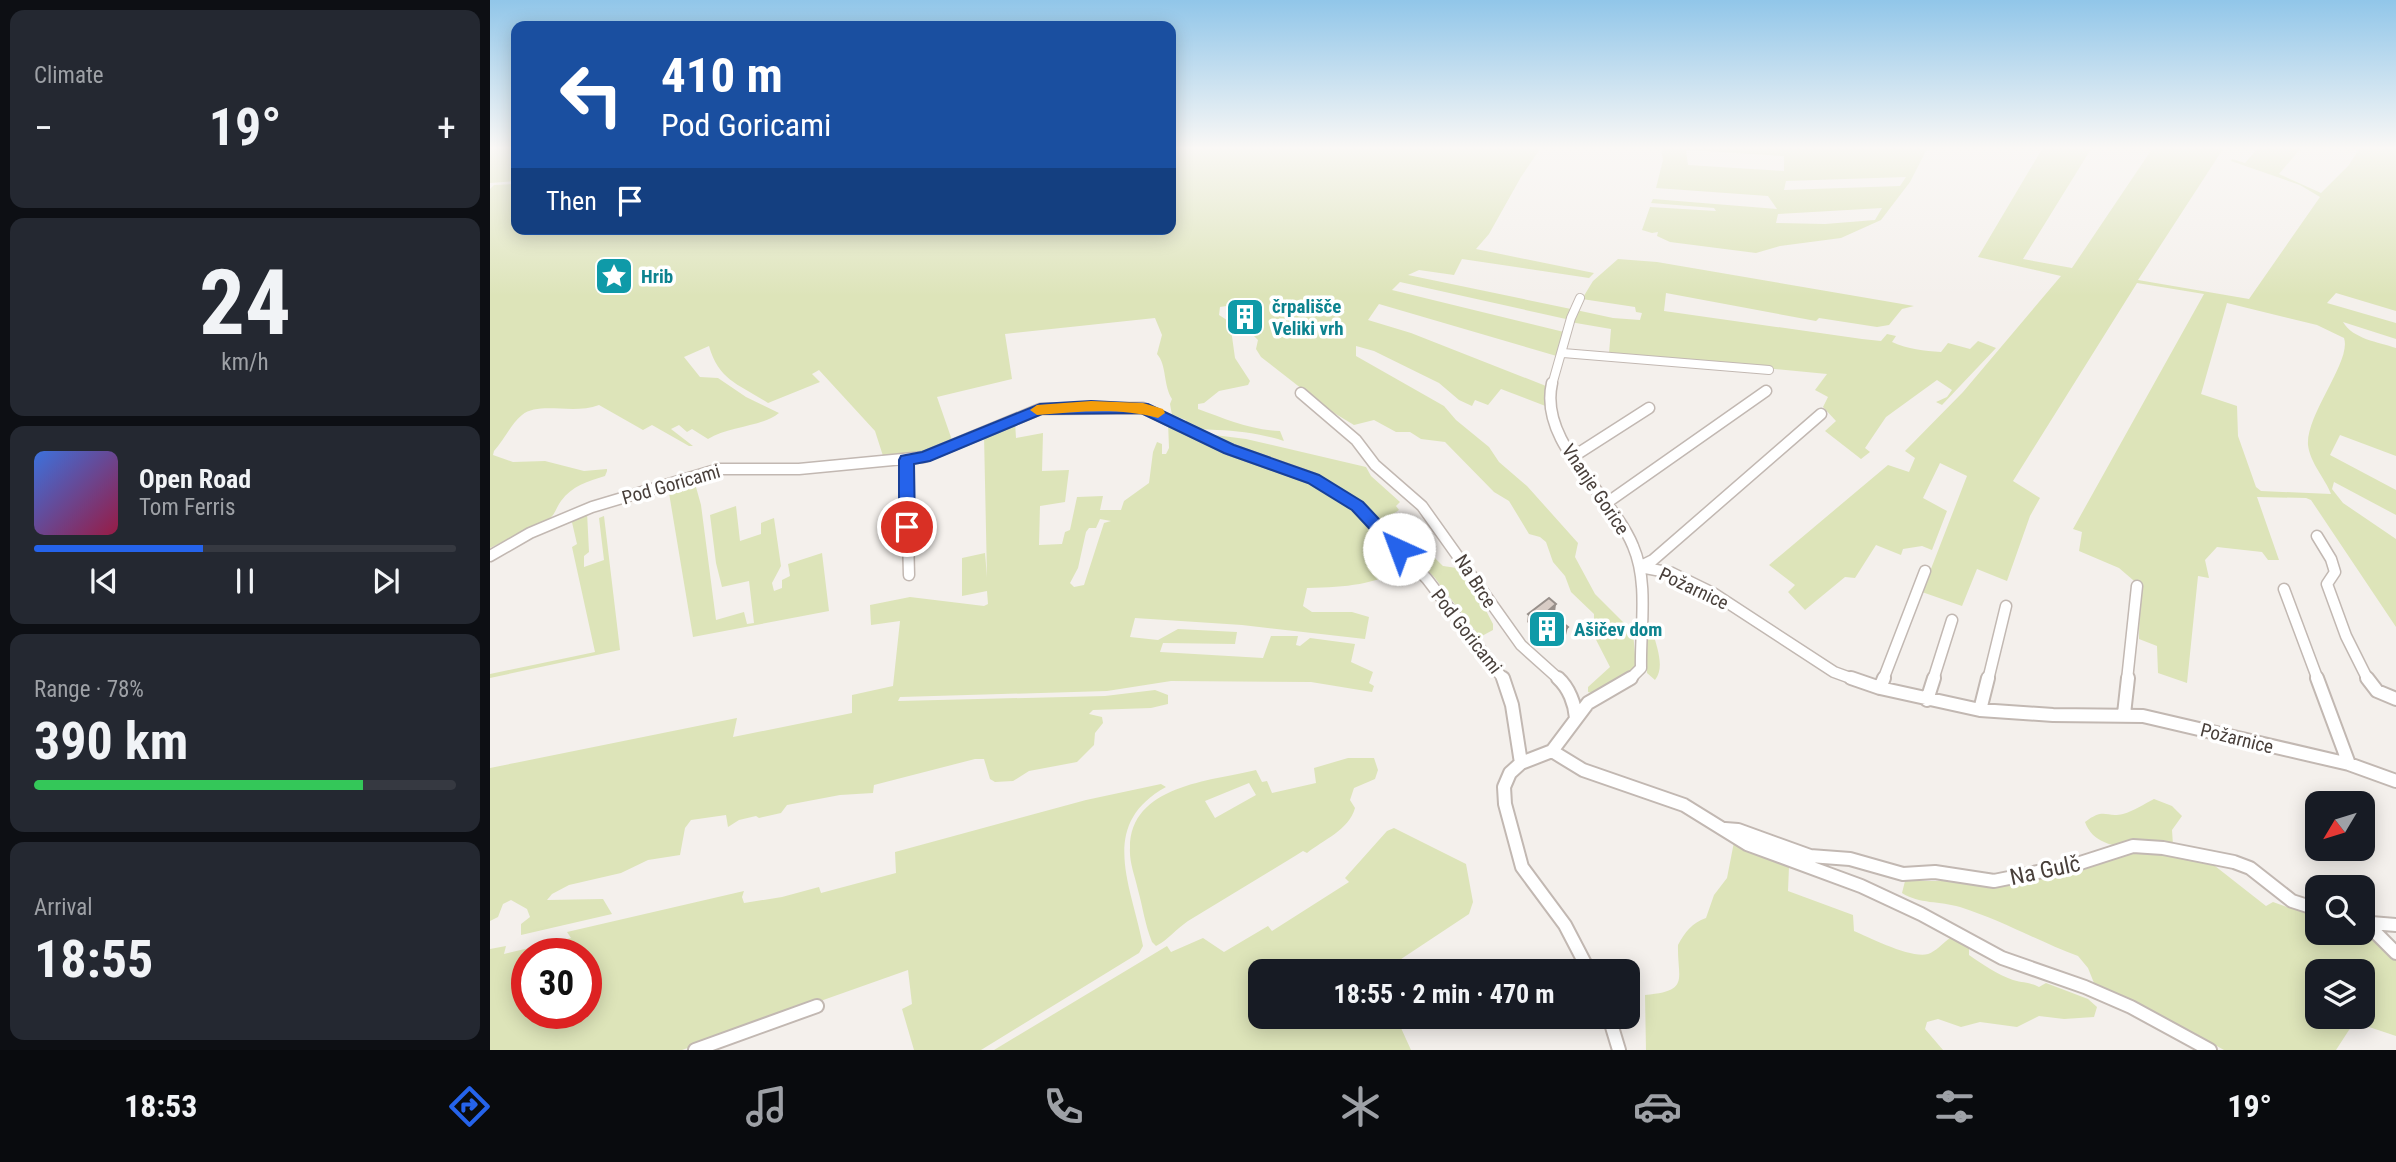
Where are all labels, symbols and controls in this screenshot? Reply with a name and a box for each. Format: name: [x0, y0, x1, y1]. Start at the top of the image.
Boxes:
text: 410 m: [661, 47, 783, 104]
icon: left: [546, 49, 637, 140]
text: Climate: [34, 62, 104, 89]
text: 19°: [209, 97, 281, 158]
text: −: [34, 106, 53, 150]
text: +: [437, 106, 456, 150]
text: Pod Goricami: [661, 106, 831, 144]
icon: arrive: [611, 182, 649, 220]
text: Then: [546, 186, 597, 216]
text: 24: [199, 250, 291, 356]
place icon: Hrib: [593, 255, 635, 297]
place label: Hrib: [641, 265, 673, 288]
place label: črpališče Veliki vrh: [1272, 295, 1344, 340]
building icon: črpališče Veliki vrh: [1224, 296, 1266, 338]
text: km/h: [221, 349, 269, 376]
street label: Vnanje Gorice: [1557, 440, 1634, 539]
street label: Pod Goricami: [619, 459, 723, 509]
text: Open Road: [139, 464, 251, 494]
text: Tom Ferris: [139, 494, 235, 521]
pin: [877, 497, 937, 557]
icon: arrive: [888, 508, 926, 546]
position arrow: [1362, 512, 1436, 586]
street label: Na Brce: [1450, 550, 1501, 612]
icon: previous: [85, 562, 123, 600]
icon: pause: [226, 562, 264, 600]
icon: next: [367, 562, 405, 600]
street label: Požarnice: [1655, 562, 1732, 615]
street label: Pod Goricami: [1426, 584, 1507, 678]
building icon: Ašičev dom: [1526, 608, 1568, 650]
place label: Ašičev dom: [1574, 618, 1662, 641]
text: Range · 78%: [34, 676, 144, 703]
text: 390 km: [34, 711, 188, 772]
street label: Požarnice: [2198, 718, 2276, 759]
north arrow: [2305, 791, 2375, 861]
map controls: [2305, 791, 2375, 1029]
street label: Na Gulč: [2007, 850, 2083, 891]
button: search: [2305, 875, 2375, 945]
text: Arrival: [34, 894, 93, 921]
text: 18:55: [34, 929, 153, 990]
speed limit sign: 30: [511, 938, 602, 1029]
button: layers: [2305, 959, 2375, 1029]
text: 18:55 · 2 min · 470 m: [1334, 979, 1554, 1009]
icon: directions: [445, 1082, 494, 1131]
icon: music: [742, 1082, 791, 1131]
icon: phone: [1039, 1082, 1088, 1131]
icon: climate: [1336, 1082, 1385, 1131]
icon: car: [1633, 1082, 1682, 1131]
icon: filters: [1930, 1082, 1979, 1131]
text: 18:53: [124, 1087, 197, 1125]
text: 19°: [2227, 1087, 2272, 1125]

